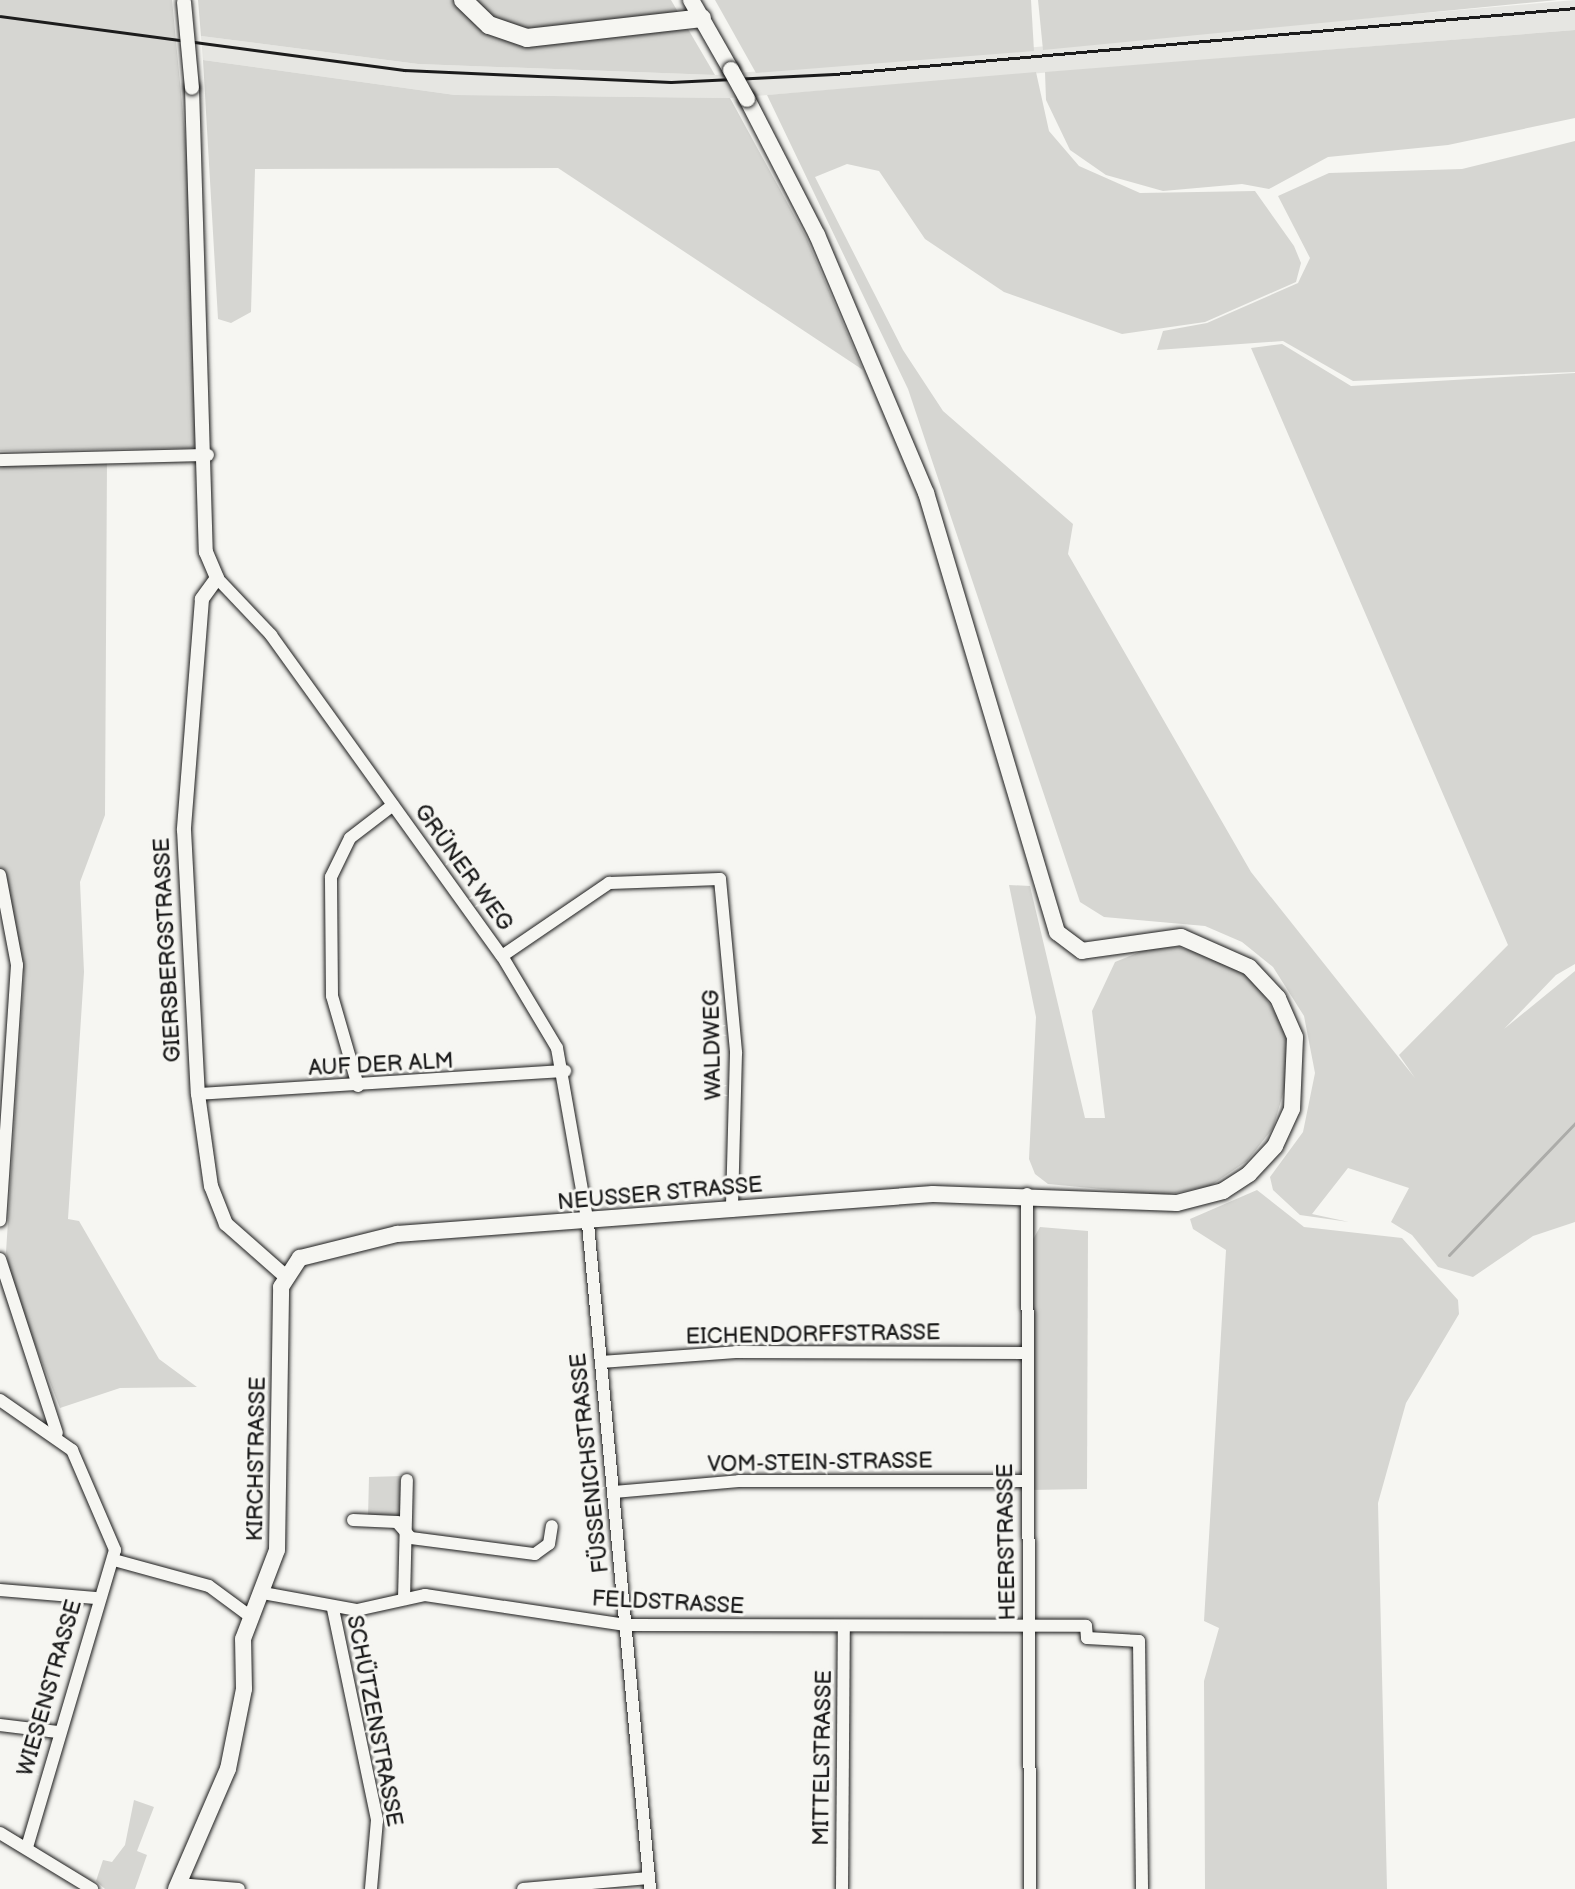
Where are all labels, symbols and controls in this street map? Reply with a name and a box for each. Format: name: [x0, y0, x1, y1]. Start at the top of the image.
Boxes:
street label: GRÜNER WEG: [408, 799, 518, 937]
street label: GIERSBERGSTRASSE: [149, 837, 187, 1063]
street label: WALDWEG: [699, 989, 727, 1101]
street label: AUF DER ALM: [308, 1048, 454, 1082]
street label: NEUSSER STRASSE: [556, 1172, 764, 1216]
street label: EICHENDORFFSTRASSE: [685, 1320, 941, 1350]
street label: FÜSSENICHSTRASSE: [565, 1352, 615, 1574]
street label: KIRCHSTRASSE: [242, 1376, 272, 1542]
street label: VOM-STEIN-STRASSE: [707, 1448, 933, 1478]
street label: HEERSTRASSE: [992, 1463, 1022, 1621]
street label: FELDSTRASSE: [591, 1586, 745, 1620]
street label: WIESENSTRASSE: [12, 1597, 88, 1779]
street label: SCHÜTZENSTRASSE: [341, 1613, 407, 1829]
street label: MITTELSTRASSE: [808, 1670, 838, 1846]

